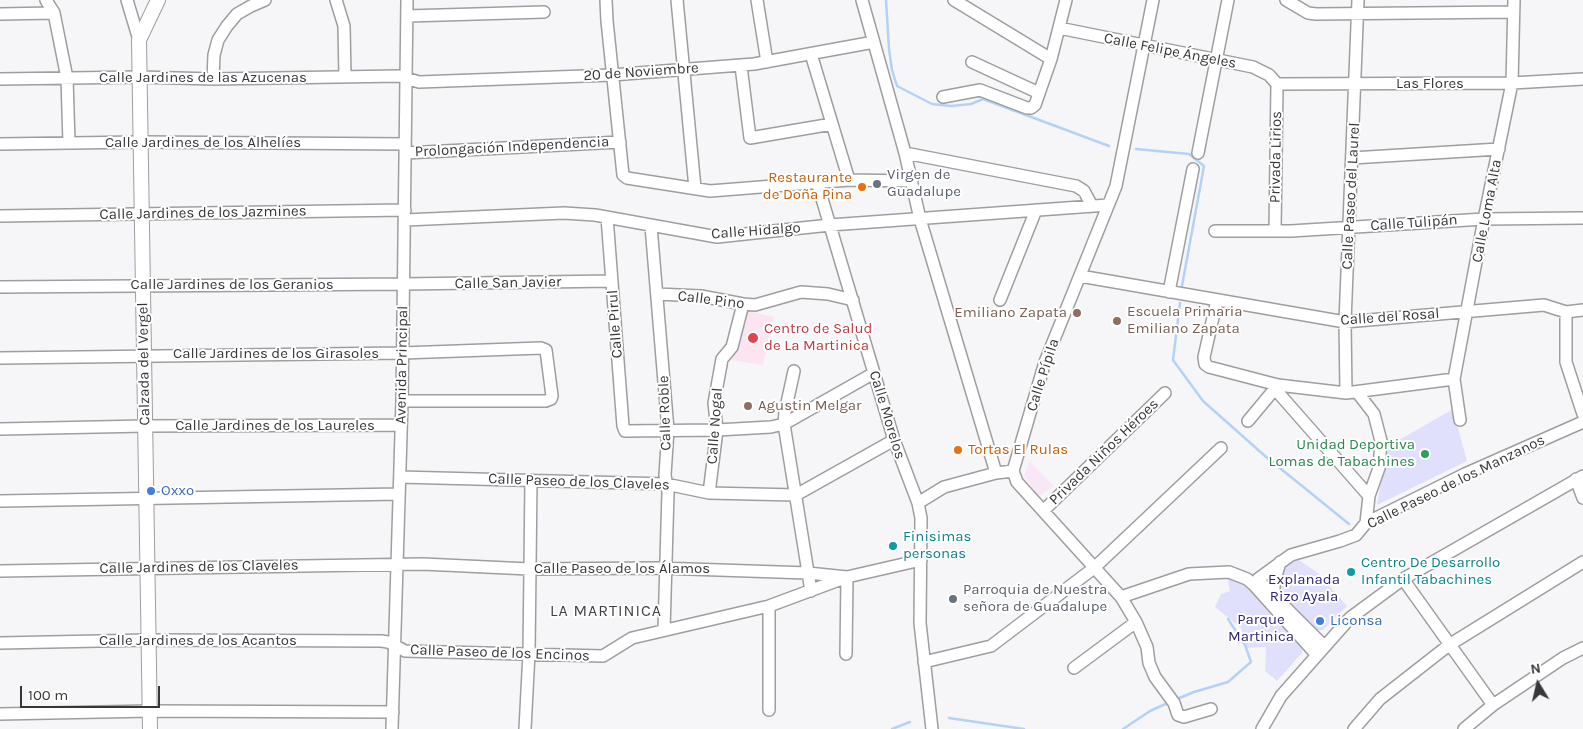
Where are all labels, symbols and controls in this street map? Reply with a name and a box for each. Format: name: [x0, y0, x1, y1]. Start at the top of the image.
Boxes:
street label: Calle Felipe Ángeles: [1102, 29, 1238, 73]
street label: 20 de Noviembre: [583, 59, 699, 85]
street label: Calle Jardines de las Azucenas: [99, 69, 307, 87]
street label: Las Flores: [1396, 75, 1464, 93]
street label: Privada Lirios: [1266, 111, 1286, 203]
street label: Calle Paseo del Laurel: [1338, 122, 1364, 270]
street label: Prolongación Independencia: [414, 133, 610, 161]
street label: Calle Jardines de los Alhelíes: [105, 134, 301, 152]
street label: Calle Loma Alta: [1468, 158, 1506, 264]
place label: Virgen de Guadalupe: [887, 166, 961, 201]
place label: Restaurante de Doña Pina: [763, 169, 852, 204]
marker: Virgen de Guadalupe: [871, 178, 883, 190]
marker: Restaurante de Doña Pina: [856, 181, 868, 193]
street label: Calle Jardines de los Jazmines: [99, 202, 307, 224]
street label: Calle Tulipán: [1370, 211, 1458, 235]
street label: Calle Hidalgo: [711, 219, 801, 243]
street label: Calle San Javier: [455, 273, 561, 293]
street label: Calle Jardines de los Geranios: [130, 276, 334, 294]
street label: Calle Pino: [677, 287, 745, 313]
street label: Calle Pirul: [604, 289, 626, 359]
street label: Calzada del Vergel: [134, 302, 154, 426]
place label: Escuela Primaria Emiliano Zapata: [1127, 303, 1242, 338]
place label: Emiliano Zapata: [954, 304, 1067, 322]
street label: Calle del Rosal: [1340, 305, 1440, 329]
street label: Avenida Principal: [392, 306, 412, 424]
marker: Emiliano Zapata: [1071, 307, 1083, 319]
marker: Escuela Primaria Emiliano Zapata: [1111, 315, 1123, 327]
place label: Centro de Salud de La Martinica: [764, 320, 872, 355]
marker: Centro de Salud de La Martinica: [746, 331, 760, 345]
street label: Calle Pípila: [1023, 336, 1063, 414]
street label: Calle Jardines de los Girasoles: [173, 345, 379, 363]
street label: Calle Morelos: [865, 369, 909, 461]
street label: Calle Roble: [655, 375, 675, 451]
street label: Calle Nogal: [703, 387, 727, 465]
street label: Privada Niños Héroes: [1046, 395, 1162, 509]
place label: Agustin Melgar: [758, 397, 862, 415]
marker: Agustin Melgar: [742, 400, 754, 412]
street label: Calle Jardines de los Laureles: [175, 417, 375, 435]
street label: Calle Paseo de los Manzanos: [1364, 431, 1548, 533]
place label: Unidad Deportiva Lomas de Tabachines: [1268, 436, 1415, 471]
place label: Tortas El Rulas: [968, 441, 1068, 459]
marker: Tortas El Rulas: [952, 444, 964, 456]
marker: Unidad Deportiva Lomas de Tabachines: [1419, 448, 1431, 460]
street label: Calle Paseo de los Claveles: [488, 470, 670, 494]
place label: Oxxo: [161, 482, 194, 500]
marker: Oxxo: [145, 485, 157, 497]
place label: Finisimas personas: [903, 528, 971, 563]
marker: Finisimas personas: [887, 540, 899, 552]
place label: Centro De Desarrollo Infantil Tabachines: [1361, 554, 1500, 589]
street label: Calle Jardines de los Claveles: [99, 556, 299, 578]
street label: Calle Paseo de los Álamos: [534, 560, 710, 578]
marker: Centro De Desarrollo Infantil Tabachines: [1345, 566, 1357, 578]
park label: Explanada Rizo Ayala: [1268, 571, 1340, 606]
place label: Parroquia de Nuestra señora de Guadalupe: [963, 581, 1107, 616]
marker: Parroquia de Nuestra señora de Guadalupe: [947, 593, 959, 605]
district label: LA MARTINICA: [549, 601, 663, 621]
park label: Parque Martinica: [1228, 611, 1294, 646]
place label: Liconsa: [1330, 612, 1383, 630]
marker: Liconsa: [1314, 615, 1326, 627]
street label: Calle Jardines de los Acantos: [99, 632, 297, 650]
street label: Calle Paseo de los Encinos: [410, 641, 590, 665]
north arrow: [1513, 659, 1563, 709]
text: N: [1529, 660, 1542, 678]
scale bar: [22, 676, 162, 708]
text: 100 m: [28, 686, 68, 704]

